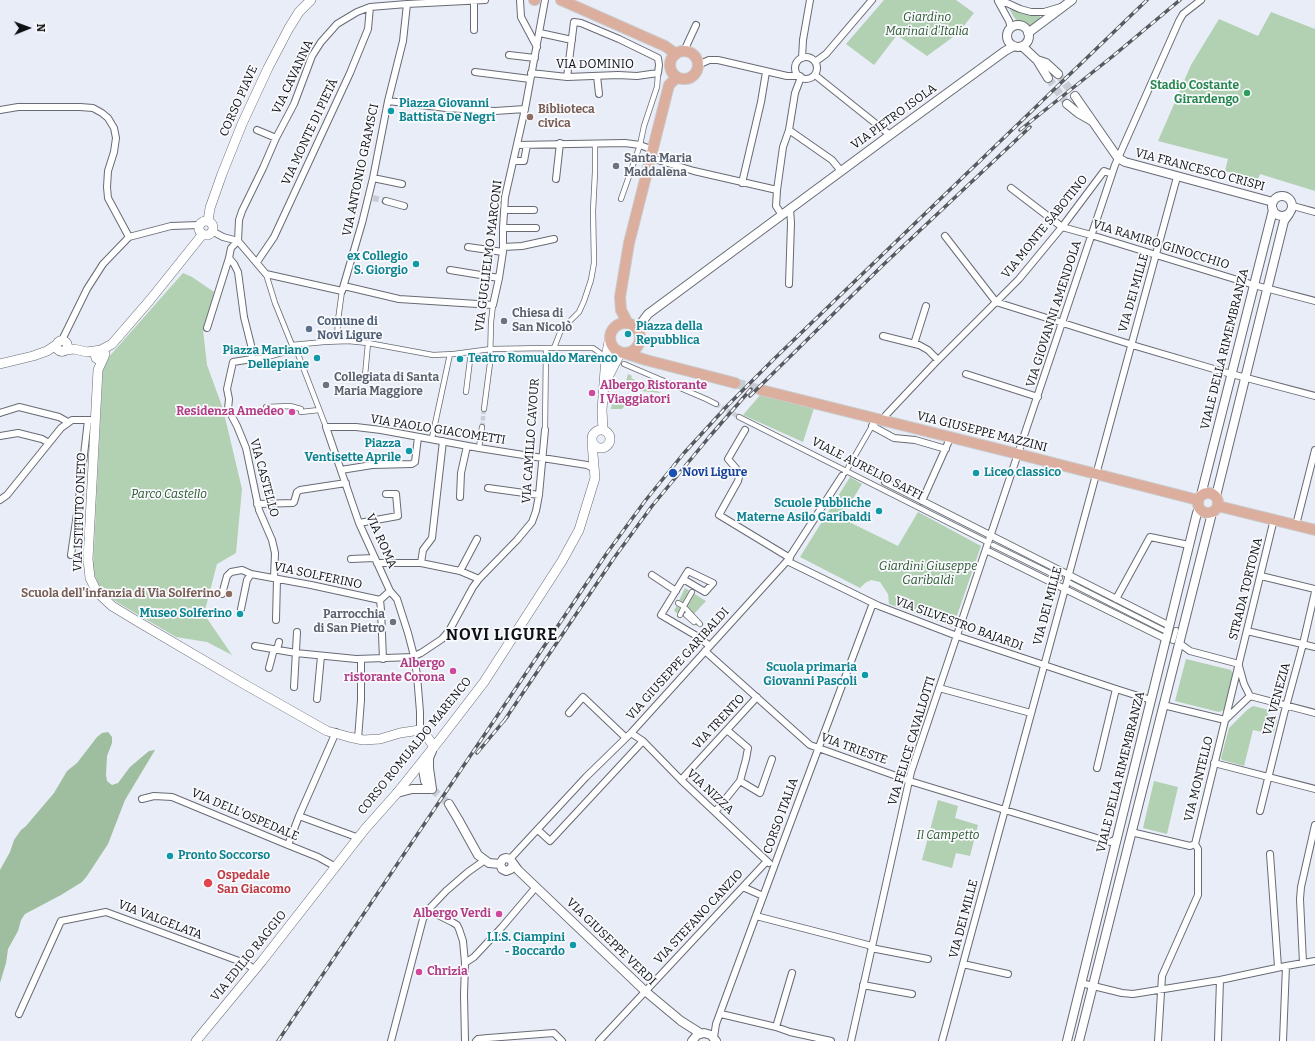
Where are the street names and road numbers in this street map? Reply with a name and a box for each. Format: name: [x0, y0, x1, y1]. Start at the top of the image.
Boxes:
street label: VIA CAVANNA: [270, 38, 316, 116]
street label: VIA DOMINIO: [556, 58, 634, 72]
street label: CORSO PIAVE: [217, 63, 261, 139]
street label: VIA MONTE DI PIETÀ: [279, 76, 341, 188]
street label: VIA PIETRO ISOLA: [849, 81, 939, 153]
street label: VIA ANTONIO GRAMSCI: [340, 102, 382, 238]
street label: VIA FRANCESCO CRISPI: [1134, 146, 1266, 194]
street label: VIA MONTE SABOTINO: [999, 172, 1091, 282]
street label: VIA GUGLIELMO MARCONI: [473, 179, 505, 333]
street label: VIA RAMIRO GINOCCHIO: [1091, 217, 1231, 273]
street label: VIA GIOVANNI AMENDOLA: [1023, 239, 1085, 389]
street label: VIA DEI MILLE: [1116, 252, 1152, 334]
street label: VIALE DELLA RIMEMBRANZA: [1198, 267, 1252, 431]
street label: VIA CAMILLO CAVOUR: [519, 378, 543, 504]
street label: VIA GIUSEPPE MAZZINI: [915, 409, 1049, 455]
street label: VIA PAOLO GIACOMETTI: [369, 412, 507, 448]
street label: VIALE AURELIO SAFFI: [809, 435, 925, 503]
street label: VIA CASTELLO: [247, 437, 281, 519]
street label: VIA ISTITUTO ONETO: [71, 452, 89, 572]
street label: VIA ROMA: [363, 511, 399, 571]
street label: STRADA TORTONA: [1226, 536, 1266, 642]
street label: VIA SOLFERINO: [272, 560, 364, 592]
street label: VIA DEI MILLE: [1031, 565, 1065, 647]
street label: VIA SILVESTRO BAJARDI: [893, 594, 1025, 654]
street label: VIA GIUSEPPE GARIBALDI: [624, 605, 732, 723]
street label: VIA VENEZIA: [1260, 661, 1294, 737]
street label: CORSO ROMUALDO MARENCO: [355, 674, 475, 818]
street label: VIA FELICE CAVALLOTTI: [885, 675, 939, 807]
street label: VIALE DELLA RIMEMBRANZA: [1094, 690, 1148, 854]
street label: VIA TRENTO: [690, 692, 748, 752]
street label: VIA TRIESTE: [819, 730, 889, 768]
street label: VIA MONTELLO: [1181, 735, 1217, 823]
street label: VIA NIZZA: [683, 766, 737, 818]
street label: CORSO ITALIA: [761, 776, 801, 856]
street label: VIA DELL'OSPEDALE: [189, 786, 301, 844]
street label: VIA STEFANO CANZIO: [651, 867, 747, 967]
street label: VIA DEI MILLE: [947, 878, 981, 960]
street label: VIA GIUSEPPE VERDI: [563, 895, 659, 989]
street label: VIA VALGELATA: [116, 897, 204, 943]
street label: VIA EDILIO RAGGIO: [208, 908, 290, 1004]

